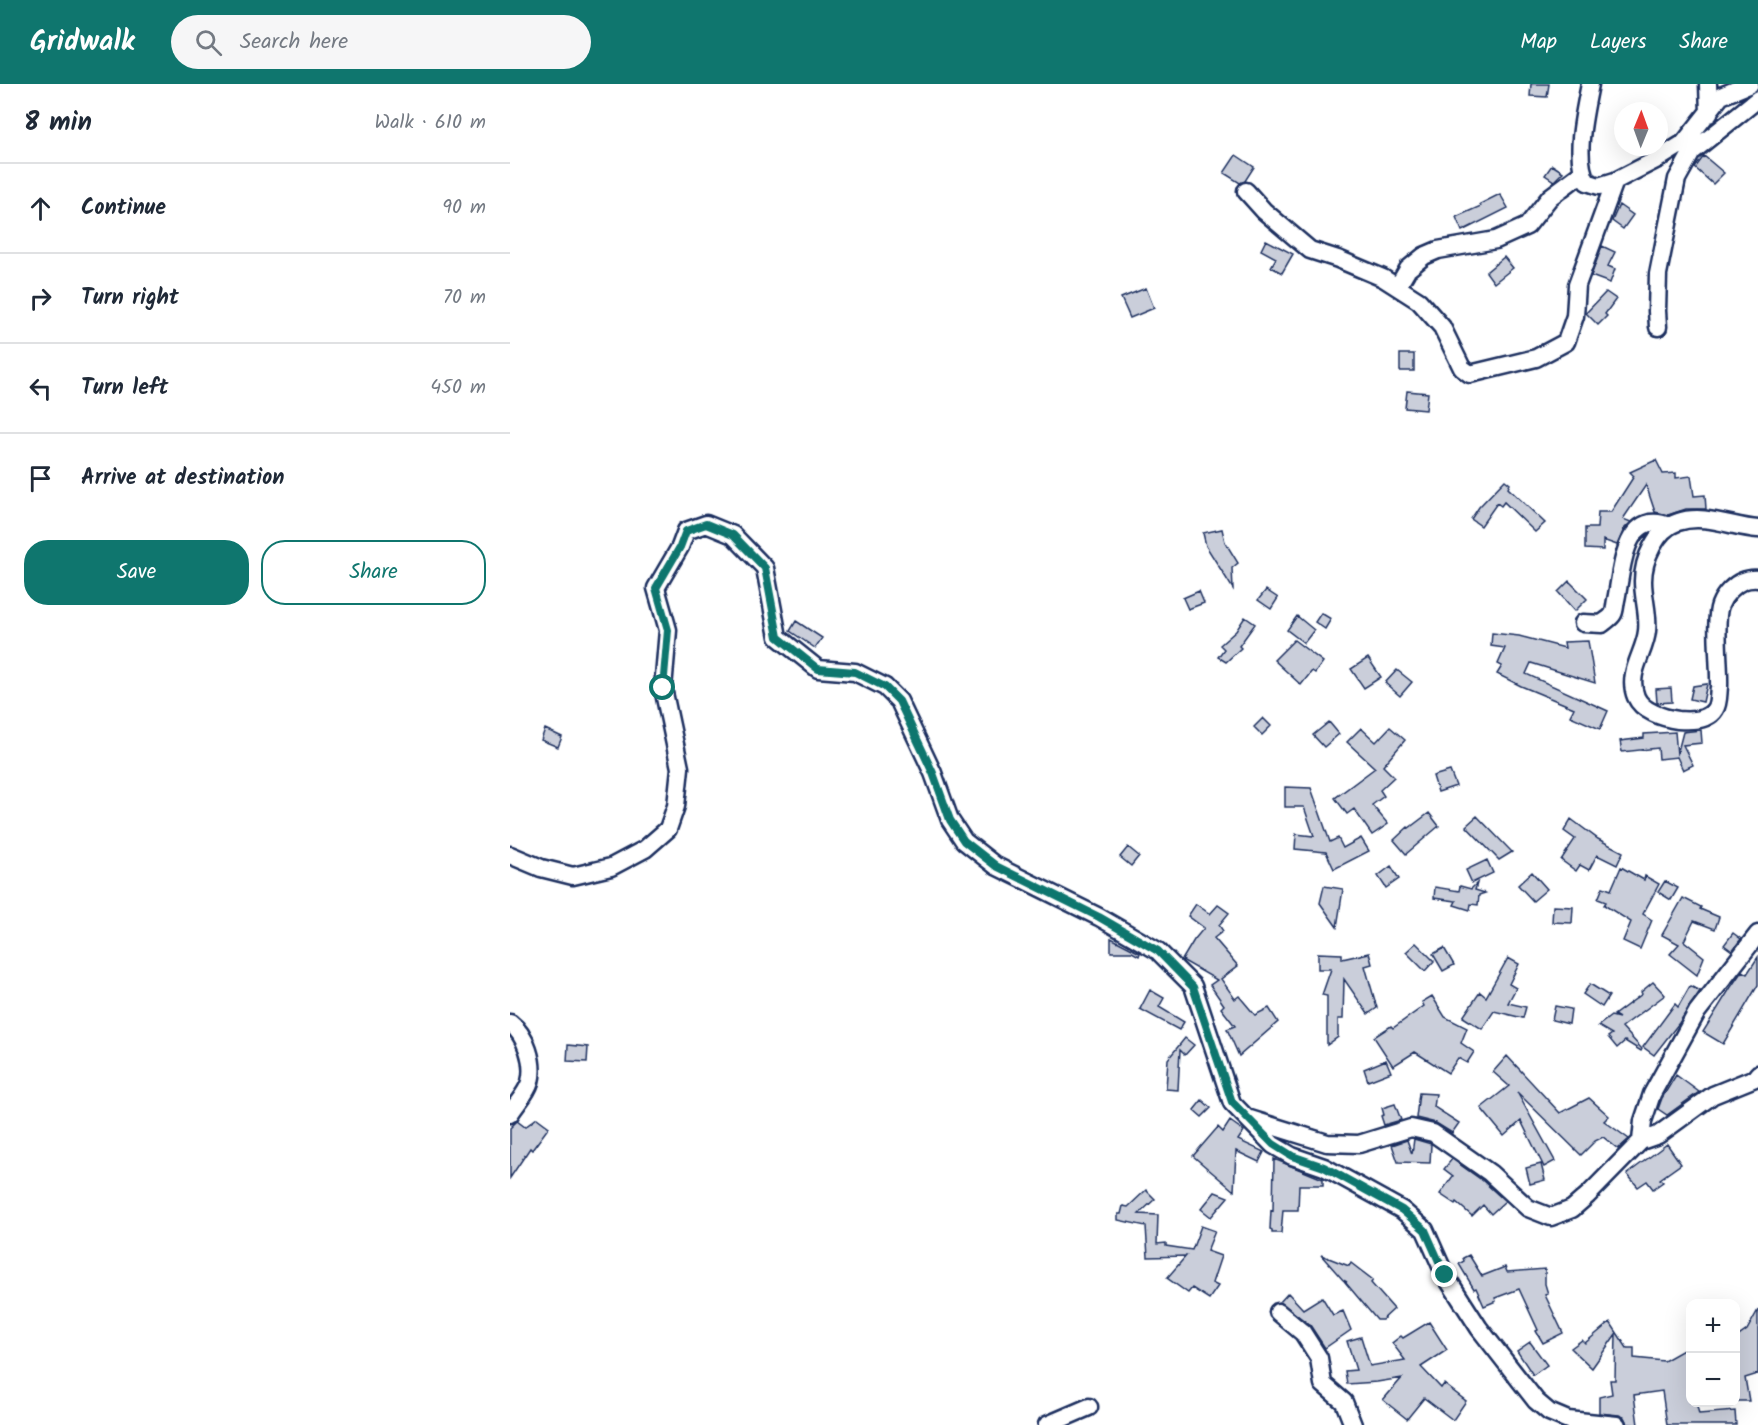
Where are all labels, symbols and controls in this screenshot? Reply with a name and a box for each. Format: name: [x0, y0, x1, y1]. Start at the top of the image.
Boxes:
search box: [171, 15, 591, 69]
text: Gridwalk: [30, 20, 135, 65]
text: Search here: [240, 25, 348, 60]
icon: search: [192, 26, 225, 59]
text: Map: [1520, 26, 1557, 59]
text: Layers: [1590, 26, 1646, 59]
text: Share: [1679, 26, 1728, 59]
text: 8 min: [24, 102, 92, 144]
north arrow: [1614, 102, 1668, 156]
text: Walk · 610 m: [375, 107, 486, 139]
text: Continue: [81, 191, 166, 226]
icon: ahead: [24, 192, 57, 225]
text: 90 m: [442, 192, 486, 224]
text: Turn right: [81, 281, 179, 316]
icon: right: [24, 282, 57, 315]
text: 70 m: [443, 282, 486, 314]
text: Turn left: [81, 371, 168, 406]
icon: left: [24, 372, 57, 405]
text: 450 m: [430, 372, 486, 404]
text: Arrive at destination: [81, 461, 284, 496]
icon: arrive: [24, 462, 57, 495]
button: Save: [24, 540, 249, 605]
button: Share: [261, 540, 486, 605]
route start: [649, 674, 675, 700]
route end: [1431, 1261, 1457, 1287]
map controls: [1686, 1299, 1740, 1407]
button: +: [1686, 1299, 1740, 1353]
button: −: [1686, 1353, 1740, 1407]

